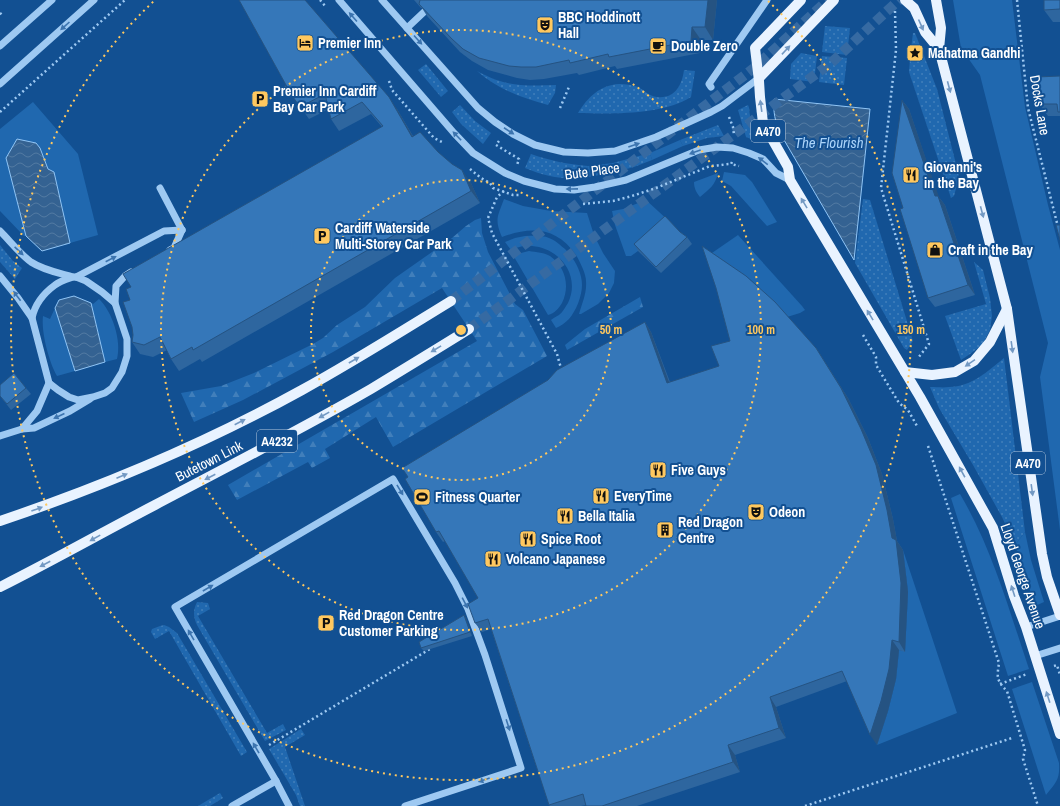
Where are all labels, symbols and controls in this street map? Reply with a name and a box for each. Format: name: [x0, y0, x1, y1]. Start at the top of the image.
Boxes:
place label: BBC Hoddinott Hall: [558, 8, 640, 42]
one-way arrow: [349, 12, 358, 22]
theatre icon: BBC Hoddinott Hall: [535, 15, 555, 35]
one-way arrow: [918, 19, 924, 30]
one-way arrow: [60, 21, 70, 31]
hotel icon: Premier Inn: [295, 33, 315, 53]
place label: Premier Inn: [318, 34, 381, 52]
one-way arrow: [413, 34, 422, 45]
cafe icon: Double Zero: [648, 36, 668, 56]
place label: Double Zero: [671, 37, 738, 55]
place icon: Mahatma Gandhi: [905, 43, 925, 63]
place label: Mahatma Gandhi: [928, 44, 1021, 62]
one-way arrow: [781, 45, 791, 55]
street label: Docks Lane: [1026, 74, 1054, 136]
one-way arrow: [946, 80, 952, 93]
place label: Premier Inn Cardiff Bay Car Park: [273, 82, 377, 116]
parking icon: Premier Inn Cardiff Bay Car Park: [250, 89, 270, 109]
one-way arrow: [758, 100, 764, 112]
road number: A470: [751, 120, 785, 142]
one-way arrow: [504, 127, 514, 135]
one-way arrow: [452, 131, 462, 141]
water label: The Flourish: [794, 132, 864, 153]
one-way arrow: [628, 142, 640, 148]
one-way arrow: [689, 150, 701, 156]
one-way arrow: [758, 157, 769, 165]
street label: Bute Place: [563, 158, 621, 184]
place label: Giovanni's in the Bay: [924, 158, 982, 192]
restaurant icon: Giovanni's in the Bay: [901, 165, 921, 185]
one-way arrow: [565, 186, 578, 192]
one-way arrow: [800, 197, 807, 209]
one-way arrow: [979, 206, 985, 218]
place label: Cardiff Waterside Multi-Storey Car Park: [335, 219, 452, 253]
parking icon: Cardiff Waterside Multi-Storey Car Park: [312, 226, 332, 246]
shop icon: Craft in the Bay: [925, 240, 945, 260]
place label: Craft in the Bay: [948, 241, 1033, 259]
one-way arrow: [14, 246, 24, 255]
one-way arrow: [105, 256, 116, 262]
one-way arrow: [13, 291, 21, 302]
one-way arrow: [867, 309, 874, 321]
text: 50 m: [600, 322, 622, 338]
text: 100 m: [747, 322, 775, 338]
text: 150 m: [897, 322, 925, 338]
centre of rings: [454, 323, 468, 337]
one-way arrow: [1009, 341, 1015, 353]
one-way arrow: [431, 345, 441, 353]
one-way arrow: [349, 356, 360, 363]
one-way arrow: [965, 359, 975, 367]
one-way arrow: [318, 412, 330, 419]
one-way arrow: [53, 413, 65, 419]
one-way arrow: [235, 419, 246, 425]
road number: A4232: [257, 430, 297, 452]
street label: Butetown Link: [172, 436, 246, 486]
road number: A470: [1011, 452, 1045, 474]
restaurant icon: Five Guys: [648, 460, 668, 480]
place label: Five Guys: [671, 461, 726, 479]
one-way arrow: [958, 466, 965, 478]
one-way arrow: [116, 472, 128, 479]
one-way arrow: [204, 473, 215, 480]
one-way arrow: [396, 484, 403, 496]
one-way arrow: [1029, 484, 1035, 496]
restaurant icon: EveryTime: [591, 486, 611, 506]
sports icon: Fitness Quarter: [412, 487, 432, 507]
place label: EveryTime: [614, 487, 672, 505]
place label: Fitness Quarter: [435, 488, 520, 506]
theatre icon: Odeon: [746, 502, 766, 522]
place label: Odeon: [769, 503, 805, 521]
one-way arrow: [31, 505, 43, 511]
restaurant icon: Bella Italia: [555, 506, 575, 526]
place label: Bella Italia: [578, 507, 635, 525]
place label: Red Dragon Centre: [678, 513, 743, 547]
building icon: Red Dragon Centre: [655, 520, 675, 540]
street label: Lloyd George Avenue: [997, 521, 1049, 631]
restaurant icon: Spice Root: [518, 529, 538, 549]
place label: Spice Root: [541, 530, 601, 548]
one-way arrow: [89, 534, 101, 541]
restaurant icon: Volcano Japanese: [483, 549, 503, 569]
place label: Volcano Japanese: [506, 550, 605, 568]
one-way arrow: [39, 561, 51, 567]
one-way arrow: [202, 584, 214, 591]
one-way arrow: [1010, 584, 1016, 596]
one-way arrow: [462, 597, 468, 608]
place label: Red Dragon Centre Customer Parking: [339, 606, 444, 640]
parking icon: Red Dragon Centre Customer Parking: [316, 613, 336, 633]
one-way arrow: [188, 629, 195, 641]
one-way arrow: [1044, 691, 1050, 703]
one-way arrow: [505, 720, 511, 732]
one-way arrow: [253, 742, 260, 754]
one-way arrow: [478, 777, 490, 783]

